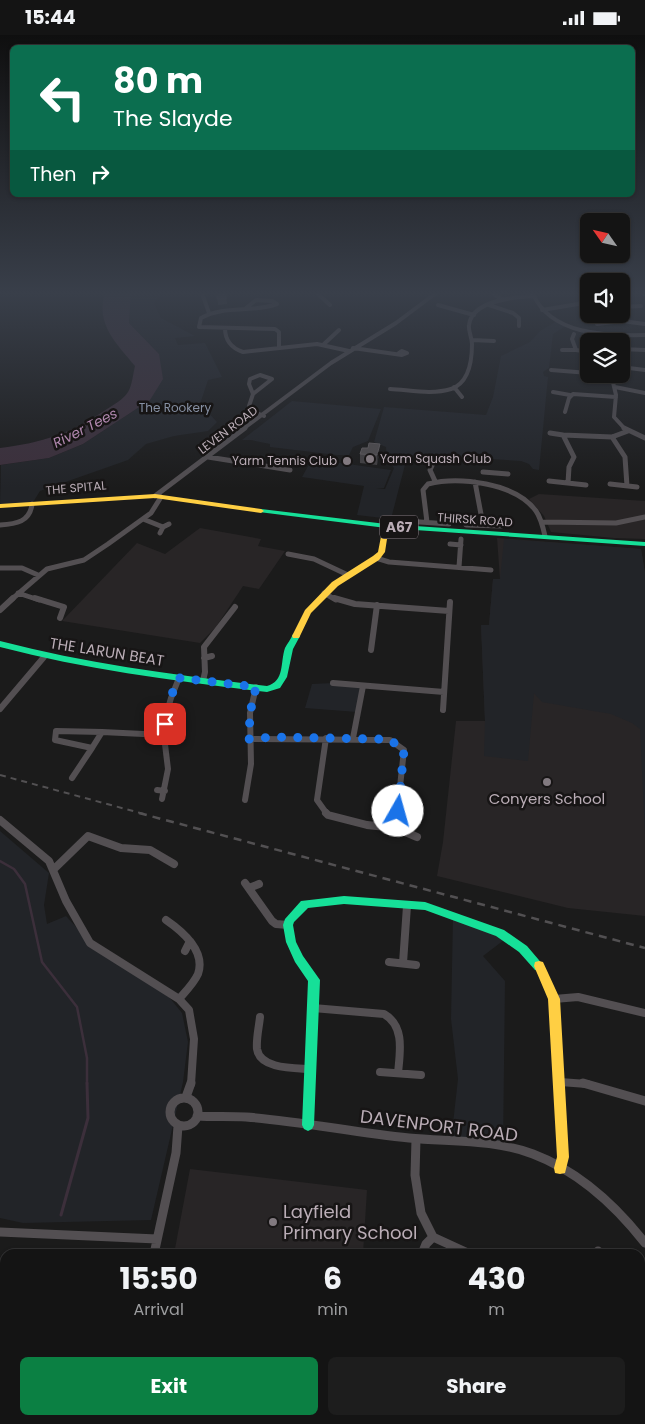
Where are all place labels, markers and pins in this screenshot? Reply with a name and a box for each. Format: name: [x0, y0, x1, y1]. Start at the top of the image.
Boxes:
place label: Yarm Squash Club: [380, 450, 491, 467]
place label: Yarm Tennis Club: [232, 452, 337, 469]
marker: Yarm Squash Club: [364, 453, 376, 465]
marker: Yarm Tennis Club: [341, 455, 353, 467]
pin: [144, 703, 186, 745]
marker: Conyers School: [541, 776, 553, 788]
place label: Conyers School: [489, 788, 605, 809]
place label: Layfield Primary School: [283, 1199, 417, 1245]
marker: Layfield Primary School: [267, 1216, 279, 1228]

